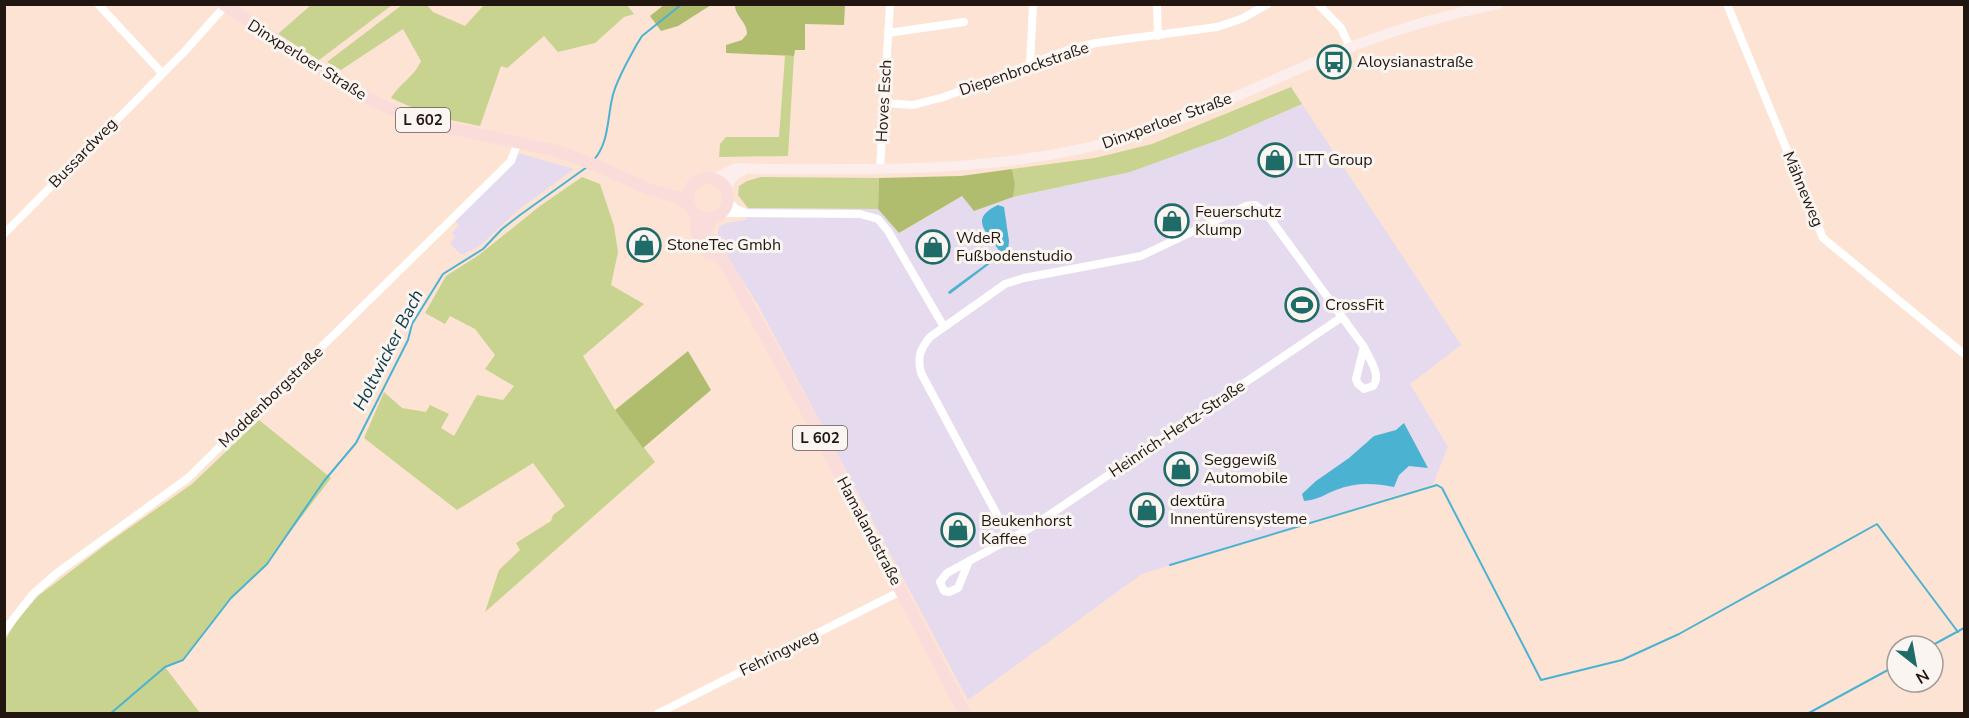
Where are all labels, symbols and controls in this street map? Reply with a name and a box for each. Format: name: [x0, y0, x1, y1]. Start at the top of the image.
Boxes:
street label: Dinxperloer Straße: [243, 15, 371, 105]
street label: Diepenbrockstraße: [956, 36, 1092, 102]
bus stop icon: Aloysianastraße: [1316, 44, 1352, 80]
place label: Aloysianastraße: [1357, 51, 1473, 73]
street label: Hoves Esch: [871, 59, 897, 143]
street label: Dinxperloer Straße: [1099, 87, 1235, 155]
road number: L 602: [396, 108, 450, 132]
street label: Bussardweg: [44, 113, 122, 193]
shop icon: LTT Group: [1257, 142, 1293, 178]
street label: Mähneweg: [1777, 148, 1829, 230]
place label: LTT Group: [1298, 149, 1373, 171]
place label: Feuerschutz Klump: [1195, 201, 1281, 241]
shop icon: Feuerschutz Klump: [1154, 203, 1190, 239]
shop icon: StoneTec Gmbh: [626, 227, 662, 263]
place label: WdeR Fußbodenstudio: [956, 227, 1073, 267]
shop icon: WdeR Fußbodenstudio: [915, 229, 951, 265]
place label: StoneTec Gmbh: [667, 234, 781, 256]
water label: Holtwicker Bach: [347, 285, 429, 415]
sports icon: CrossFit: [1284, 287, 1320, 323]
place label: CrossFit: [1325, 294, 1384, 316]
street label: Moddenborgstraße: [214, 341, 328, 453]
street label: Heinrich-Hertz-Straße: [1105, 375, 1249, 483]
road number: L 602: [793, 426, 847, 450]
place label: Seggewiß Automobile: [1204, 449, 1288, 489]
shop icon: Seggewiß Automobile: [1163, 451, 1199, 487]
street label: Hamalandstraße: [831, 473, 907, 589]
place label: dextüra Innentürensysteme: [1170, 490, 1307, 530]
shop icon: dextüra Innentürensysteme: [1129, 492, 1165, 528]
place label: Beukenhorst Kaffee: [981, 510, 1072, 550]
shop icon: Beukenhorst Kaffee: [940, 512, 976, 548]
street label: Fehringweg: [736, 624, 822, 682]
north arrow: [1885, 634, 1945, 694]
text: N: [1911, 663, 1933, 689]

